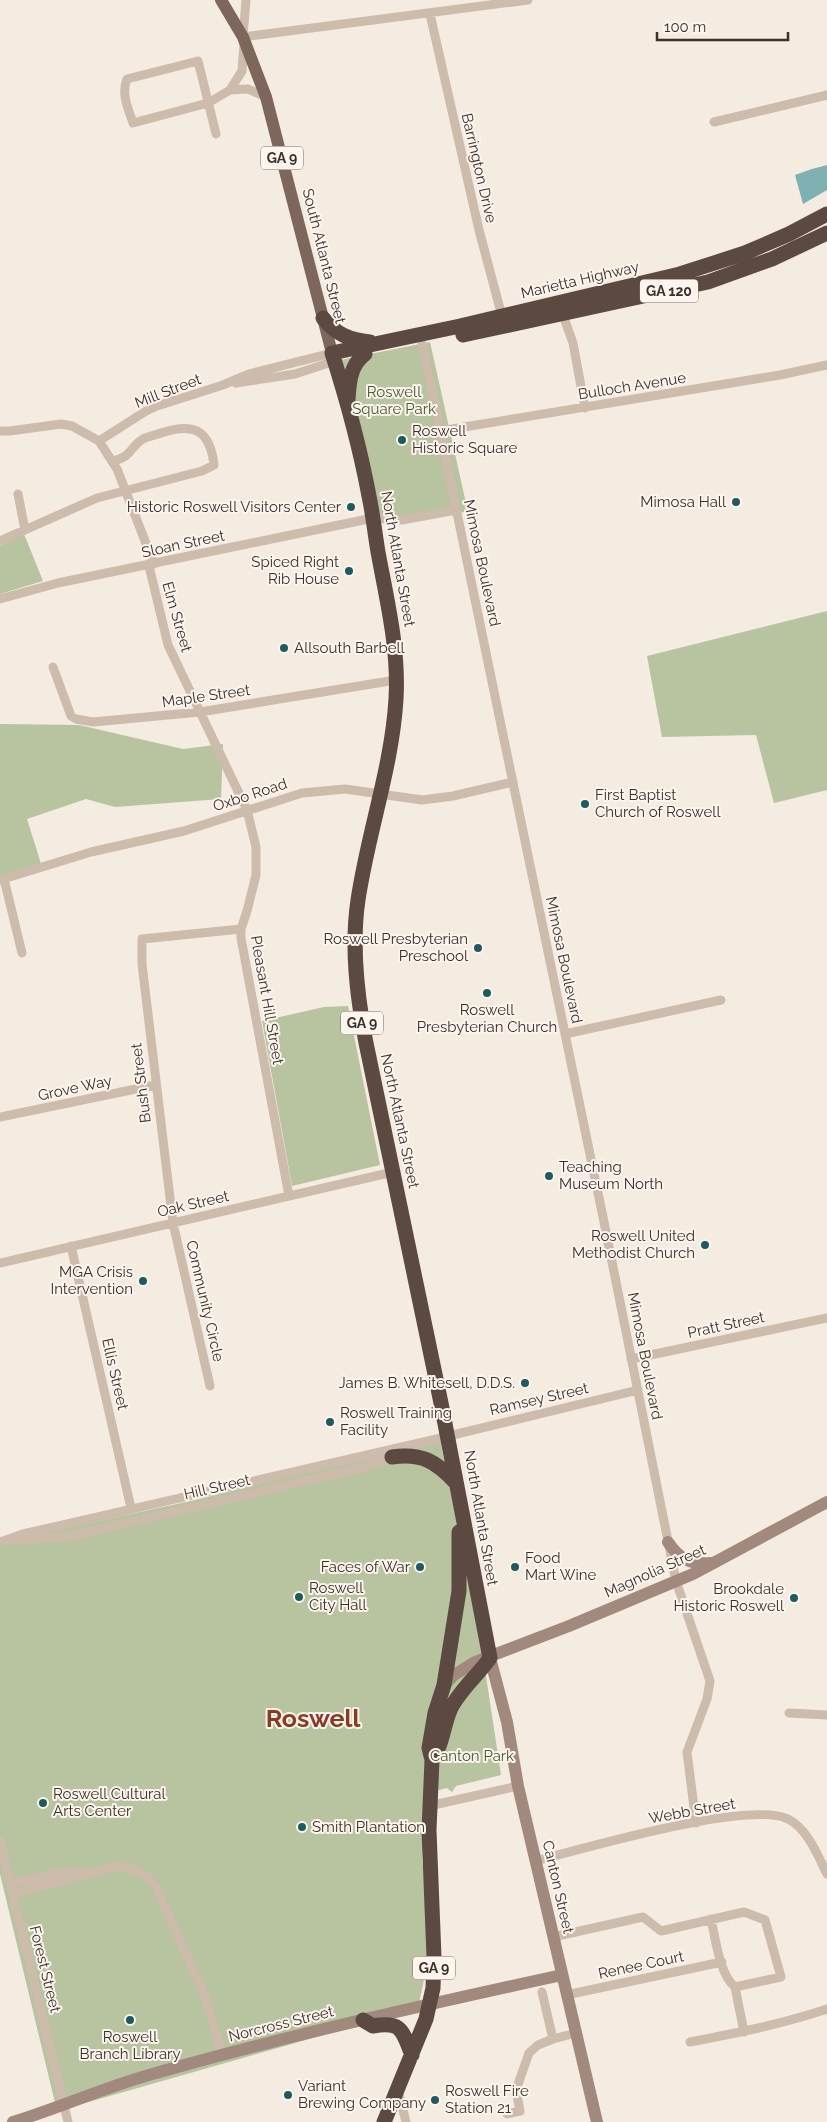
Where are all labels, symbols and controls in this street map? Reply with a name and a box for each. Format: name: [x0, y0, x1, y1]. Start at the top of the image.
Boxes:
scale bar: [657, 10, 788, 42]
text: 100 m: [664, 18, 706, 36]
street label: Barrington Drive: [458, 111, 500, 225]
road number: GA 9: [261, 146, 303, 170]
street label: South Atlanta Street: [299, 187, 349, 325]
street label: Marietta Highway: [519, 258, 641, 302]
road number: GA 120: [640, 280, 698, 302]
street label: Bulloch Avenue: [577, 369, 687, 403]
street label: Mill Street: [132, 370, 204, 412]
park label: Roswell Square Park: [352, 383, 436, 418]
place label: Roswell Historic Square: [412, 422, 517, 457]
marker: Roswell Historic Square: [396, 434, 408, 446]
street label: North Atlanta Street: [377, 490, 419, 628]
place label: Mimosa Hall: [640, 493, 727, 511]
marker: Mimosa Hall: [730, 496, 742, 508]
place label: Historic Roswell Visitors Center: [127, 498, 342, 516]
street label: Mimosa Boulevard: [460, 498, 504, 628]
marker: Historic Roswell Visitors Center: [345, 501, 357, 513]
street label: Sloan Street: [140, 526, 226, 562]
place label: Spiced Right Rib House: [251, 553, 339, 588]
marker: Spiced Right Rib House: [343, 565, 355, 577]
street label: Elm Street: [158, 580, 196, 654]
place label: Allsouth Barbell: [294, 639, 406, 657]
marker: Allsouth Barbell: [278, 642, 290, 654]
street label: Maple Street: [161, 681, 251, 711]
street label: Oxbo Road: [211, 775, 289, 815]
place label: First Baptist Church of Roswell: [595, 786, 721, 821]
marker: First Baptist Church of Roswell: [579, 798, 591, 810]
street label: Mimosa Boulevard: [542, 895, 586, 1025]
place label: Roswell Presbyterian Preschool: [324, 930, 469, 965]
street label: Pleasant Hill Street: [247, 934, 287, 1066]
marker: Roswell Presbyterian Preschool: [472, 942, 484, 954]
marker: Roswell Presbyterian Church: [481, 987, 493, 999]
place label: Roswell Presbyterian Church: [417, 1001, 557, 1036]
road number: GA 9: [341, 1011, 383, 1034]
street label: Bush Street: [127, 1042, 155, 1124]
street label: North Atlanta Street: [377, 1052, 423, 1190]
street label: Grove Way: [36, 1071, 114, 1105]
place label: Teaching Museum North: [559, 1158, 663, 1193]
marker: Teaching Museum North: [543, 1170, 555, 1182]
street label: Oak Street: [156, 1187, 230, 1221]
place label: Roswell United Methodist Church: [572, 1227, 695, 1262]
street label: Community Circle: [182, 1239, 228, 1364]
marker: Roswell United Methodist Church: [699, 1239, 711, 1251]
place label: MGA Crisis Intervention: [50, 1263, 133, 1298]
marker: MGA Crisis Intervention: [137, 1275, 149, 1287]
street label: Mimosa Boulevard: [624, 1291, 666, 1421]
street label: Pratt Street: [686, 1308, 766, 1342]
street label: Ellis Street: [98, 1336, 132, 1412]
place label: James B. Whitesell, D.D.S.: [338, 1374, 515, 1392]
marker: James B. Whitesell, D.D.S.: [519, 1377, 531, 1389]
street label: Ramsey Street: [488, 1379, 590, 1419]
place label: Roswell Training Facility: [340, 1404, 452, 1439]
marker: Roswell Training Facility: [324, 1416, 336, 1428]
street label: North Atlanta Street: [460, 1449, 502, 1587]
street label: Hill Street: [182, 1471, 252, 1503]
street label: Magnolia Street: [601, 1541, 709, 1601]
place label: Food Mart Wine: [525, 1549, 597, 1584]
place label: Faces of War: [321, 1558, 411, 1576]
marker: Faces of War: [414, 1561, 426, 1573]
marker: Food Mart Wine: [509, 1561, 521, 1573]
place label: Roswell City Hall: [309, 1579, 367, 1614]
place label: Brookdale Historic Roswell: [674, 1580, 785, 1615]
marker: Roswell City Hall: [293, 1591, 305, 1603]
marker: Brookdale Historic Roswell: [788, 1592, 800, 1604]
district label: Roswell: [266, 1703, 360, 1733]
park label: Canton Park: [430, 1747, 514, 1765]
place label: Roswell Cultural Arts Center: [53, 1785, 166, 1820]
street label: Webb Street: [647, 1795, 737, 1827]
marker: Roswell Cultural Arts Center: [37, 1797, 49, 1809]
place label: Smith Plantation: [312, 1818, 425, 1836]
marker: Smith Plantation: [296, 1821, 308, 1833]
street label: Canton Street: [539, 1839, 577, 1935]
street label: Forest Street: [26, 1924, 64, 2014]
street label: Renee Court: [597, 1947, 685, 1983]
road number: GA 9: [413, 1956, 455, 1980]
street label: Norcross Street: [227, 2002, 335, 2046]
marker: Roswell Branch Library: [124, 2014, 136, 2026]
place label: Roswell Branch Library: [79, 2028, 181, 2063]
place label: Variant Brewing Company: [298, 2077, 426, 2112]
place label: Roswell Fire Station 21: [445, 2082, 529, 2117]
marker: Variant Brewing Company: [282, 2089, 294, 2101]
marker: Roswell Fire Station 21: [429, 2094, 441, 2106]

